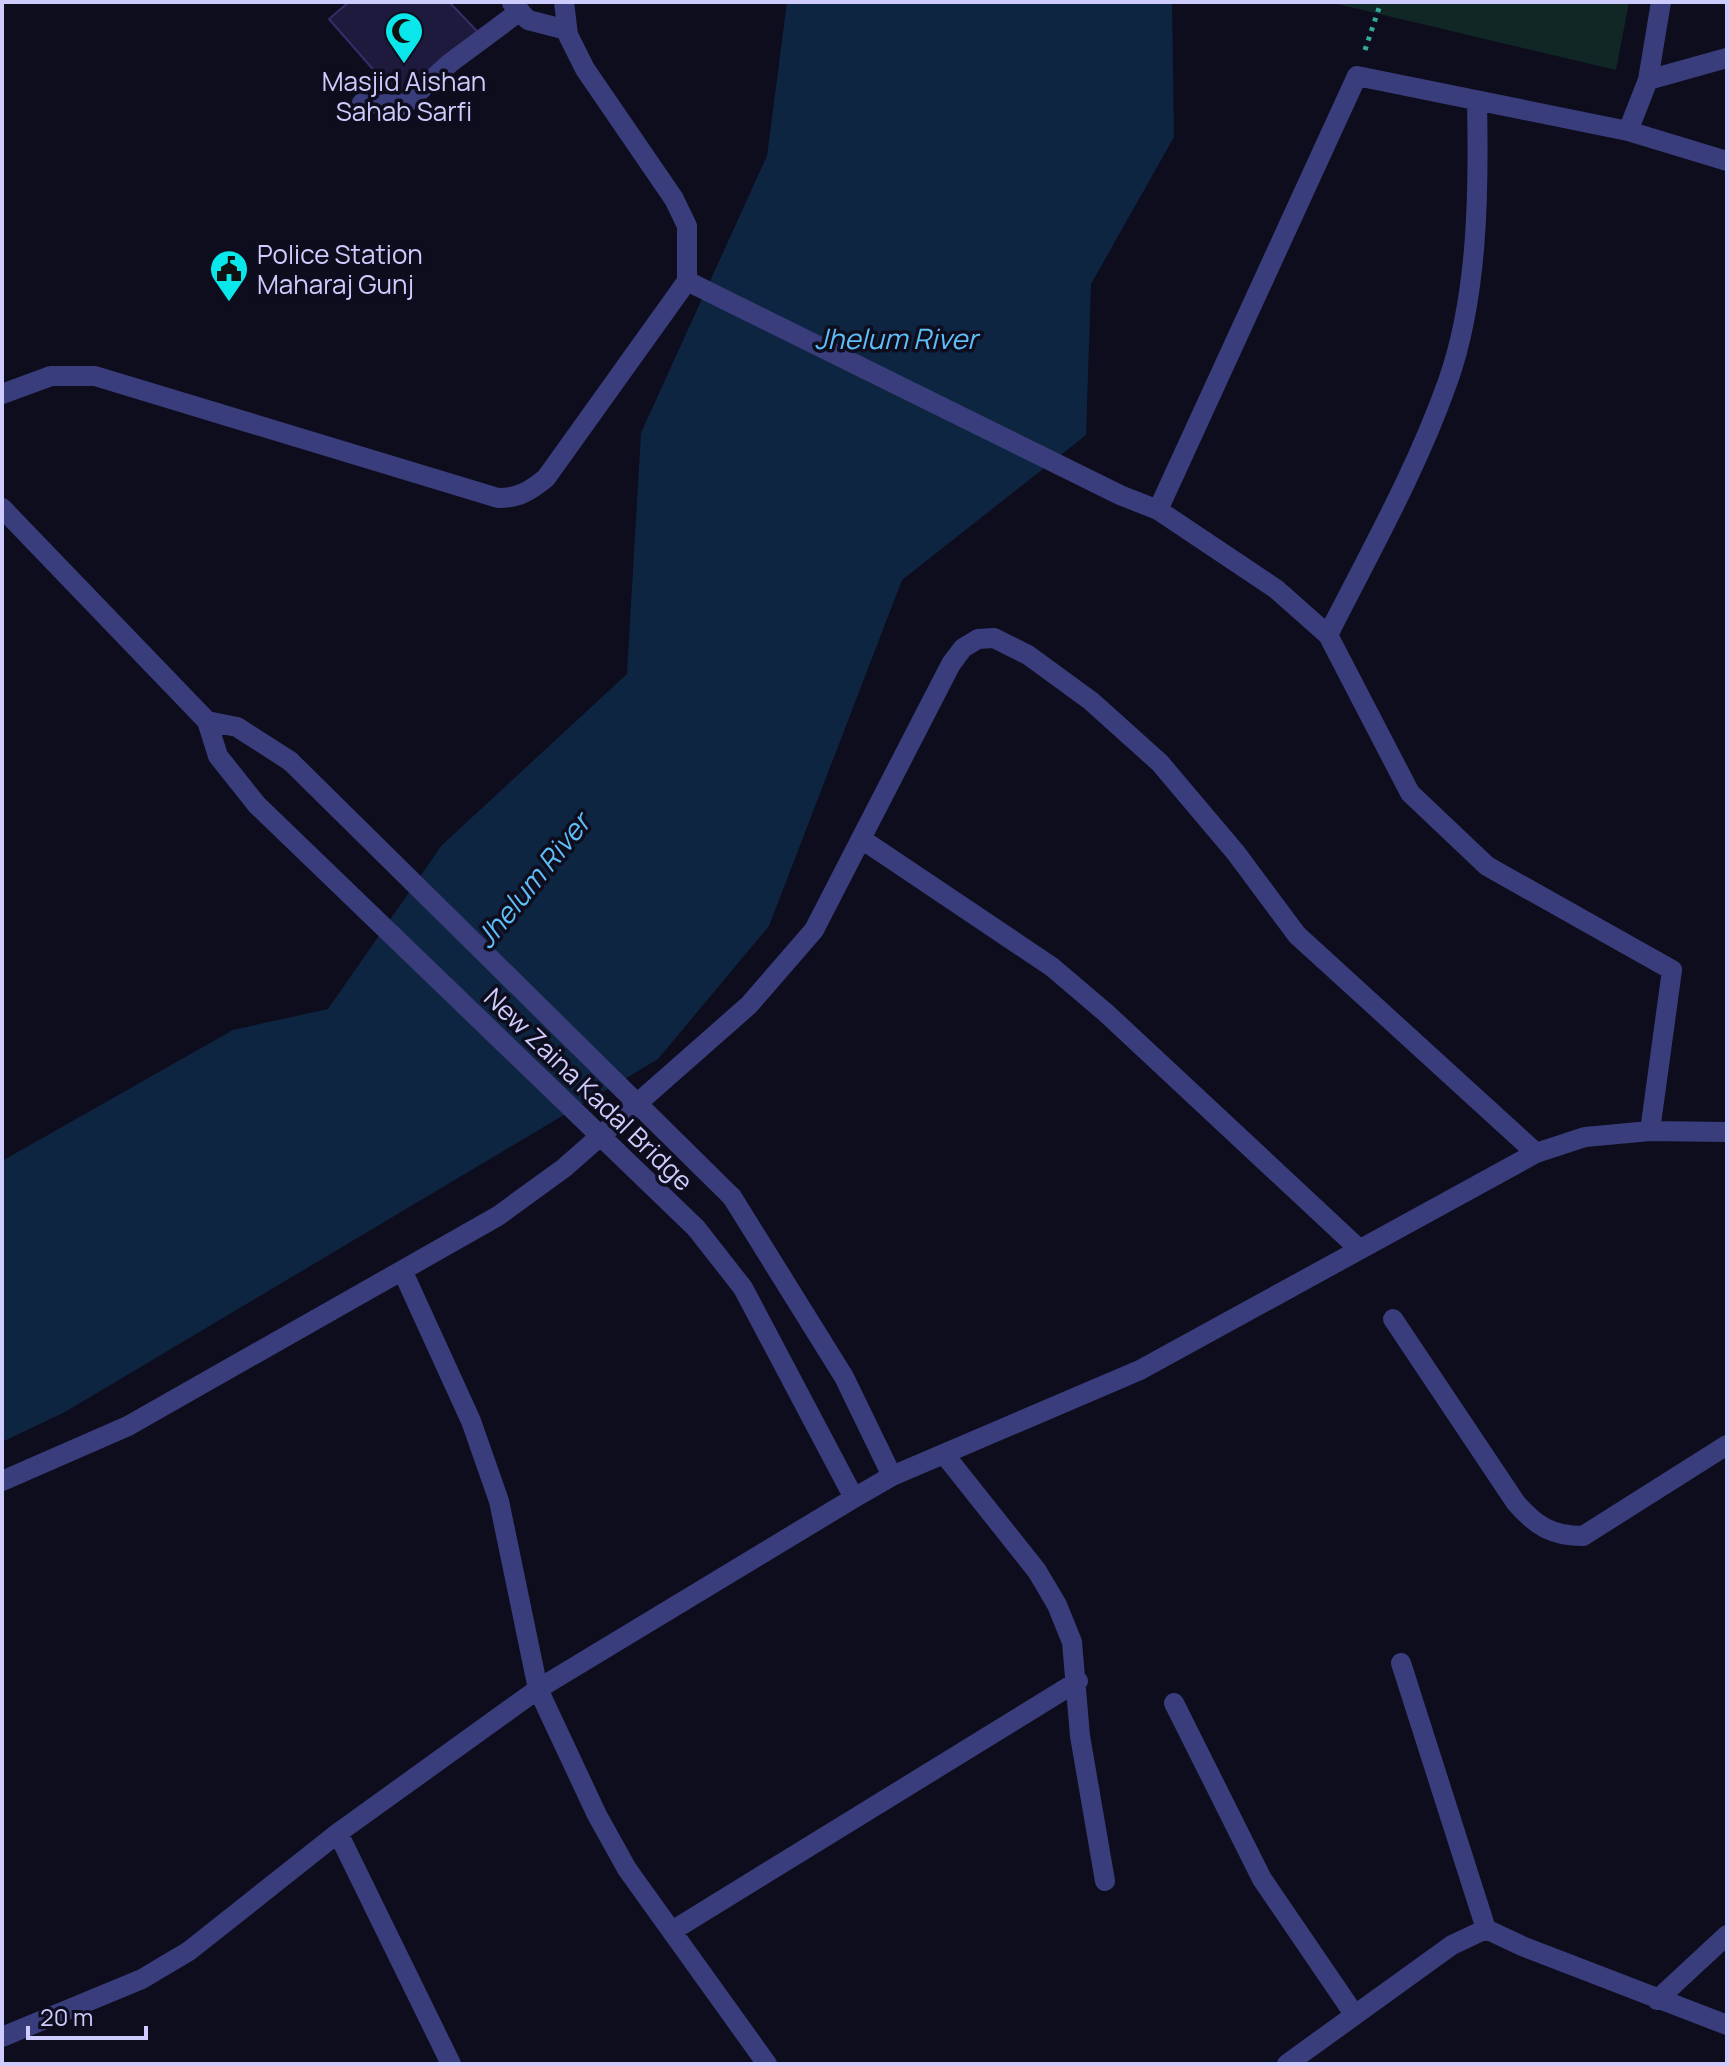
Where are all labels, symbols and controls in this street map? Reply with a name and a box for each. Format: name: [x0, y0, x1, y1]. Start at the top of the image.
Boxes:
mosque icon: Masjid Aishan Sahab Sarfi: [383, 10, 425, 65]
place label: Masjid Aishan Sahab Sarfi: [322, 63, 486, 129]
place label: Police Station Maharaj Gunj: [257, 236, 423, 302]
public building icon: Police Station Maharaj Gunj: [208, 248, 250, 303]
water label: Jhelum River: [815, 319, 981, 357]
water label: Jhelum River: [466, 802, 600, 955]
street label: New Zaina Kadal Bridge: [477, 980, 701, 1198]
scale bar: [28, 1990, 146, 2040]
text: 20 m: [40, 2000, 93, 2033]

